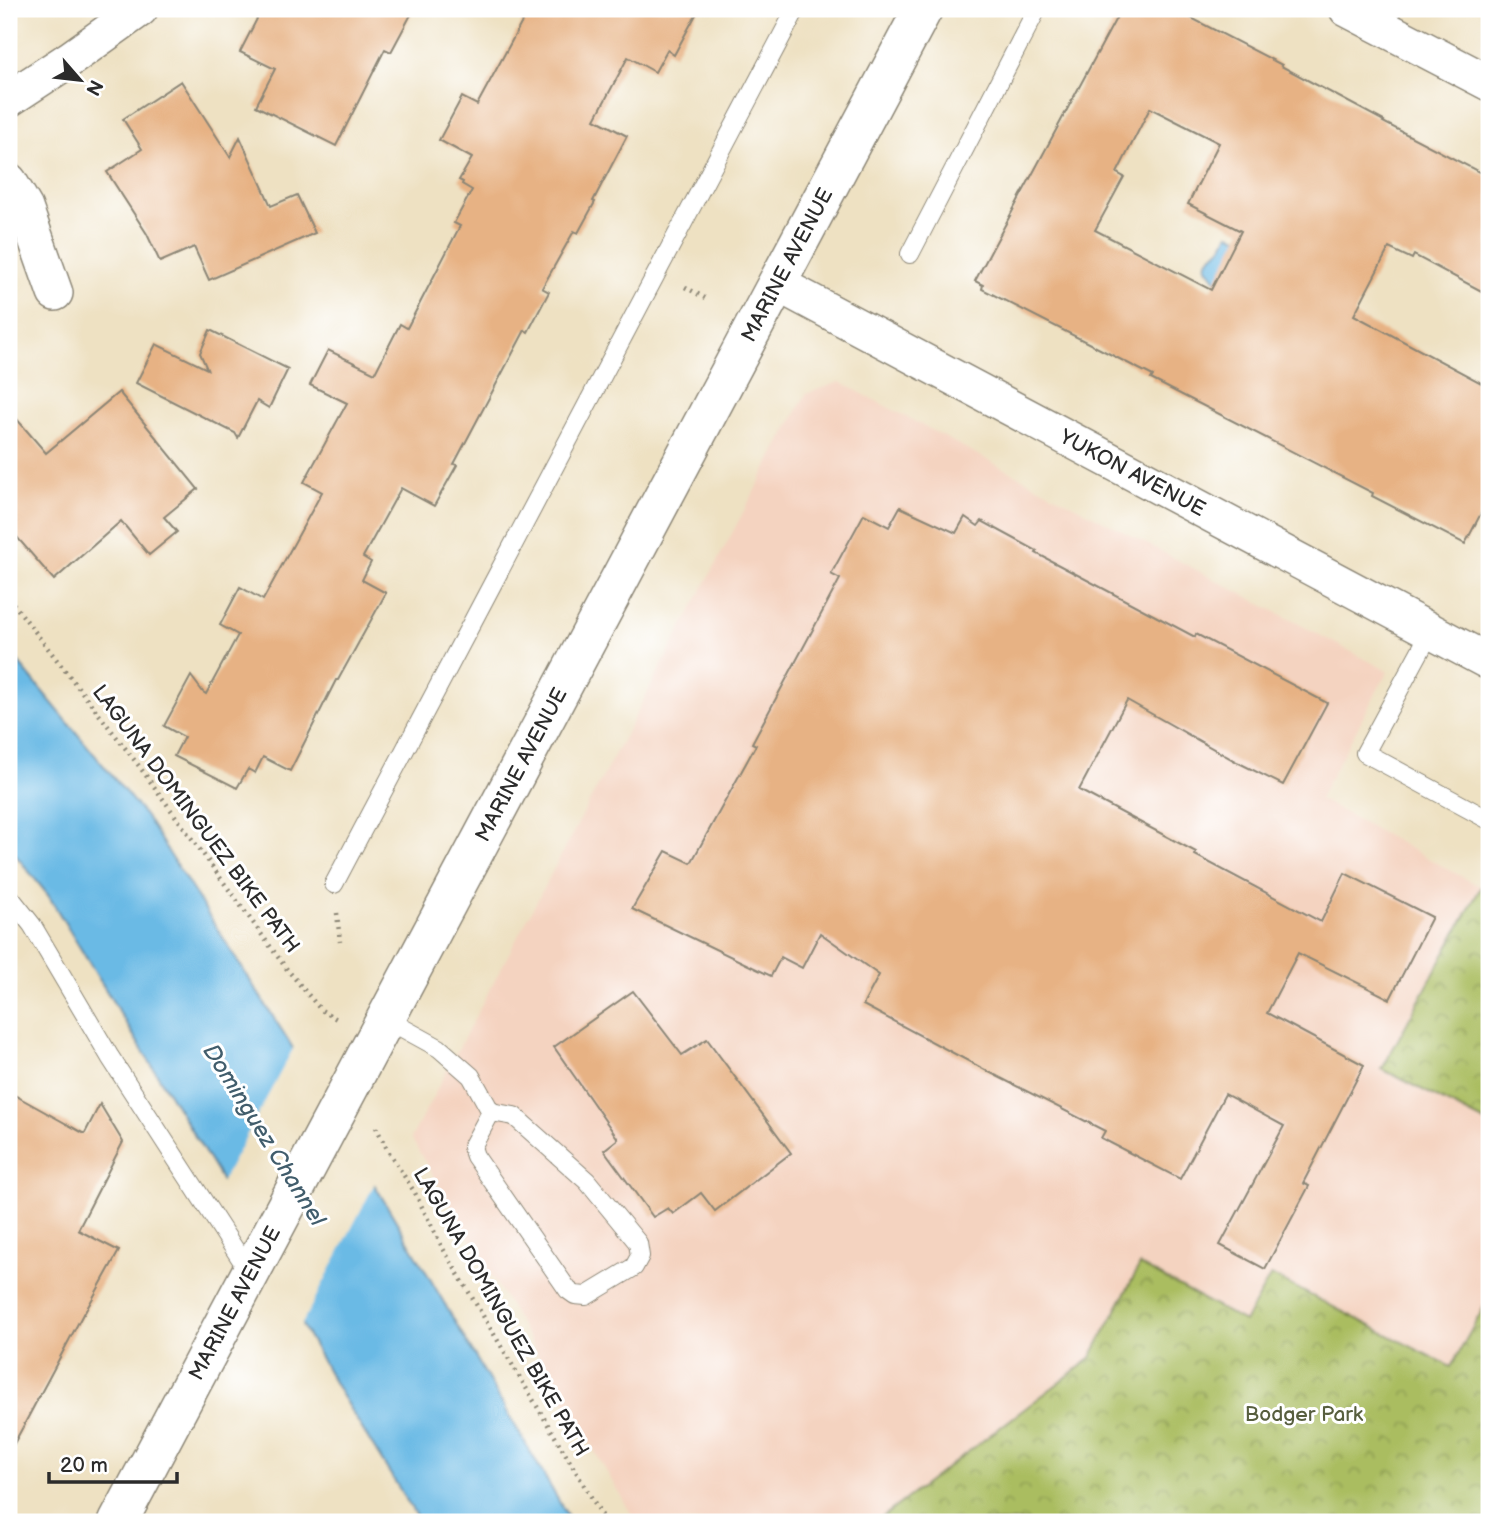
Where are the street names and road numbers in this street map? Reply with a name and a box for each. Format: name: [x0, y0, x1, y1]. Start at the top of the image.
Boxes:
street label: MARINE AVENUE: [736, 184, 838, 346]
street label: YUKON AVENUE: [1055, 423, 1210, 522]
street label: LAGUNA DOMINGUEZ BIKE PATH: [87, 680, 305, 958]
street label: MARINE AVENUE: [470, 683, 572, 846]
street label: LAGUNA DOMINGUEZ BIKE PATH: [408, 1163, 594, 1461]
street label: MARINE AVENUE: [183, 1222, 286, 1384]

